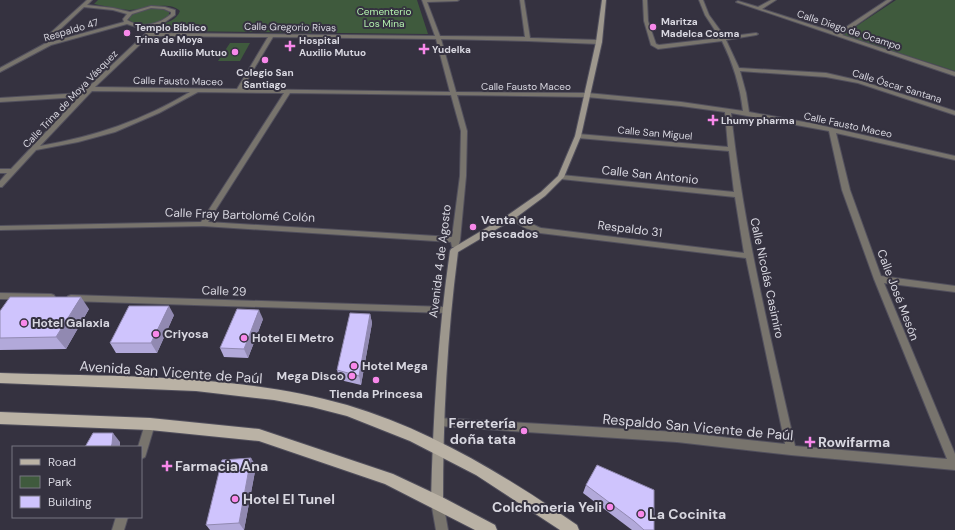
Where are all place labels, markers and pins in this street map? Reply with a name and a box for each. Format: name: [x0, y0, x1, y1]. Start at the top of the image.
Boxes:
place label: Maritza Madelca Cosma: [661, 15, 739, 40]
place label: Templo Bíblico Trina de Moya: [135, 21, 206, 46]
marker: Maritza Madelca Cosma: [648, 22, 658, 32]
marker: Templo Bíblico Trina de Moya: [122, 28, 132, 38]
place label: Hospital Auxilio Mutuo: [299, 34, 366, 59]
marker: Hospital Auxilio Mutuo: [284, 40, 296, 52]
place label: Yudelka: [432, 43, 471, 56]
marker: Yudelka: [419, 44, 429, 54]
place label: Auxilio Mutuo: [160, 46, 227, 59]
marker: Auxilio Mutuo: [230, 47, 240, 57]
marker: Colegio San Santiago: [260, 55, 270, 65]
place label: Colegio San Santiago: [236, 66, 294, 91]
place label: Lhumy pharma: [721, 114, 795, 127]
marker: Lhumy pharma: [708, 115, 718, 125]
place label: Venta de pescados: [481, 212, 538, 242]
marker: Venta de pescados: [468, 222, 478, 232]
place label: Hotel Galaxia: [32, 315, 110, 331]
marker: Hotel Galaxia: [19, 318, 29, 328]
place label: Criyosa: [164, 326, 209, 342]
marker: Criyosa: [151, 329, 161, 339]
place label: Hotel El Metro: [252, 330, 334, 346]
marker: Hotel El Metro: [239, 333, 249, 343]
place label: Hotel Mega: [362, 358, 428, 374]
marker: Hotel Mega: [349, 361, 359, 371]
place label: Mega Disco: [277, 368, 344, 384]
marker: Mega Disco: [347, 371, 357, 381]
marker: Tienda Princesa: [371, 375, 381, 385]
place label: Tienda Princesa: [329, 386, 423, 402]
place label: Ferretería doña tata: [449, 414, 516, 448]
marker: Ferretería doña tata: [519, 426, 529, 436]
place label: Rowifarma: [818, 433, 890, 451]
marker: Rowifarma: [805, 437, 815, 447]
place label: Farmacia Ana: [175, 457, 268, 475]
marker: Farmacia Ana: [162, 461, 172, 471]
place label: Hotel El Tunel: [243, 490, 335, 508]
marker: Hotel El Tunel: [230, 494, 240, 504]
place label: Colchoneria Yeli: [492, 498, 602, 516]
marker: Colchoneria Yeli: [605, 502, 615, 512]
place label: La Cocinita: [649, 505, 726, 523]
marker: La Cocinita: [636, 509, 646, 519]

